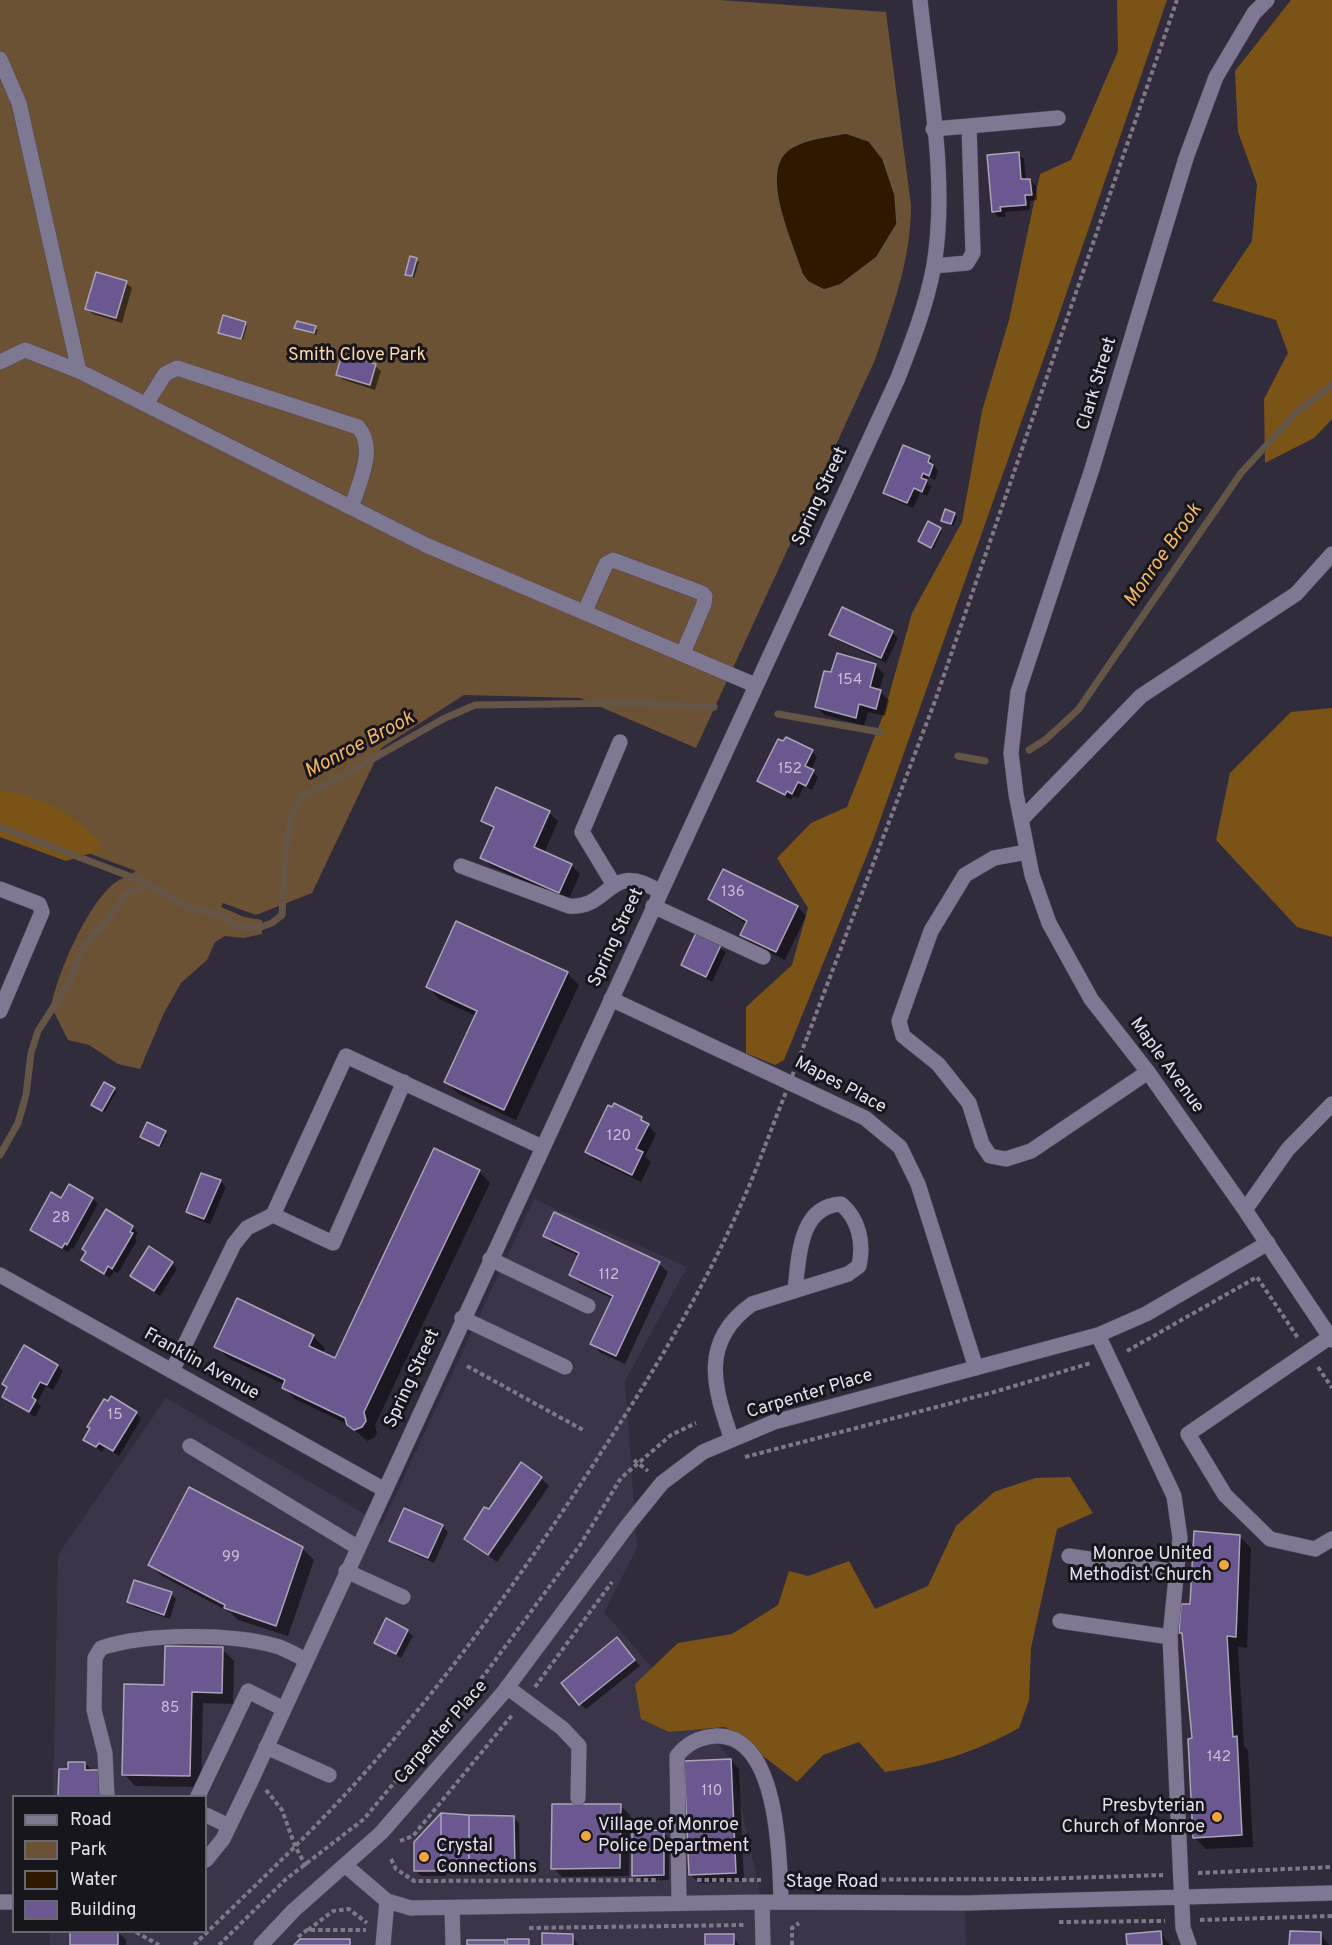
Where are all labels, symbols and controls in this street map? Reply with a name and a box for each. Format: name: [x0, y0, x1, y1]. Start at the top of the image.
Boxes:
street label: Clark Street: [1074, 335, 1122, 433]
park label: Smith Clove Park: [288, 345, 426, 367]
street label: Spring Street: [789, 444, 853, 550]
water label: Monroe Brook: [1120, 500, 1208, 612]
house number: 154: [838, 672, 862, 690]
water label: Monroe Brook: [301, 707, 419, 785]
house number: 152: [778, 761, 802, 779]
house number: 136: [721, 884, 745, 902]
street label: Spring Street: [585, 885, 649, 991]
street label: Maple Avenue: [1124, 1014, 1208, 1118]
street label: Mapes Place: [790, 1053, 890, 1119]
house number: 120: [607, 1128, 631, 1146]
house number: 28: [52, 1210, 70, 1228]
house number: 112: [599, 1267, 619, 1285]
street label: Franklin Avenue: [140, 1324, 262, 1406]
street label: Spring Street: [381, 1326, 445, 1432]
street label: Carpenter Place: [744, 1366, 876, 1424]
house number: 15: [108, 1407, 122, 1425]
place label: Monroe United Methodist Church: [1069, 1544, 1212, 1586]
house number: 99: [222, 1549, 240, 1567]
marker: Monroe United Methodist Church: [1217, 1558, 1231, 1572]
street label: Carpenter Place: [391, 1677, 493, 1789]
house number: 85: [161, 1700, 179, 1718]
house number: 142: [1207, 1749, 1231, 1767]
house number: 110: [702, 1783, 722, 1801]
legend: [12, 1795, 207, 1933]
place label: Presbyterian Church of Monroe: [1062, 1796, 1205, 1838]
text: Road: [70, 1809, 112, 1832]
marker: Presbyterian Church of Monroe: [1210, 1810, 1224, 1824]
place label: Village of Monroe Police Department: [598, 1815, 749, 1858]
marker: Village of Monroe Police Department: [579, 1829, 593, 1843]
place label: Crystal Connections: [436, 1836, 537, 1878]
text: Park: [70, 1839, 107, 1862]
marker: Crystal Connections: [417, 1850, 431, 1864]
text: Water: [70, 1869, 117, 1892]
street label: Stage Road: [786, 1872, 878, 1894]
text: Building: [70, 1899, 136, 1922]

